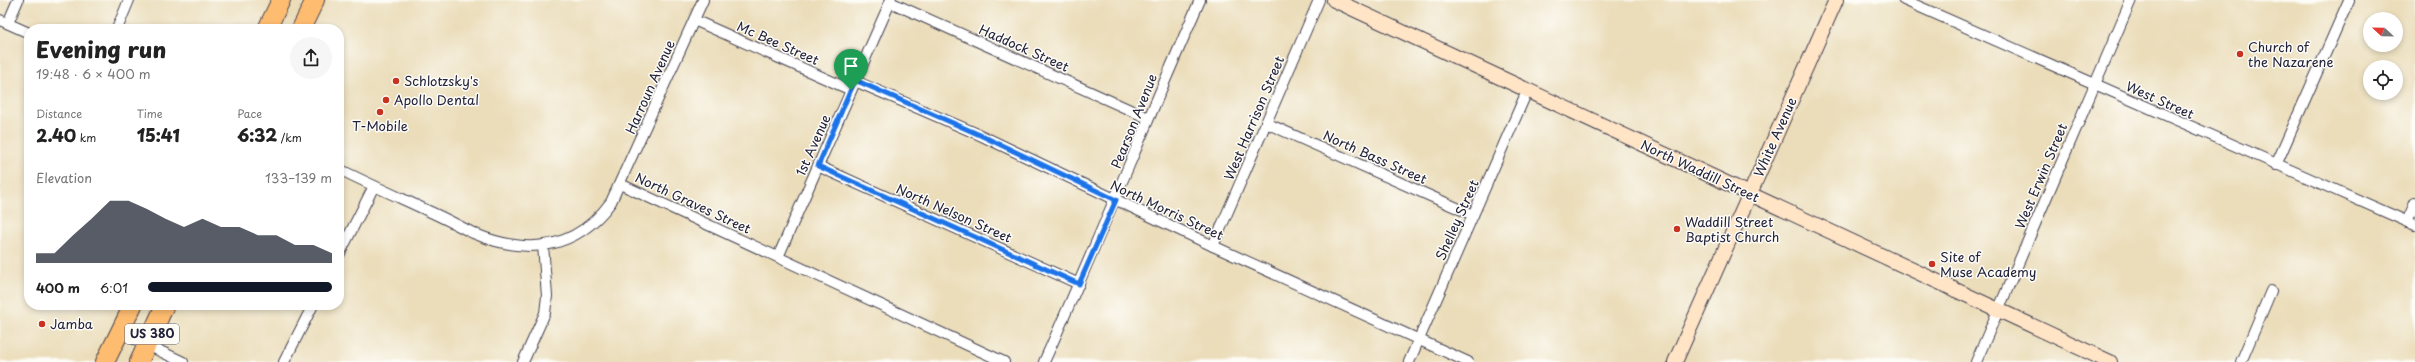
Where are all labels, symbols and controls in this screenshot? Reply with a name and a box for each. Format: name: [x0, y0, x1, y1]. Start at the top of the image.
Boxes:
north arrow: [2363, 12, 2403, 52]
map controls: [2363, 12, 2403, 100]
street label: Mc Bee Street: [734, 16, 822, 69]
street label: Haddock Street: [976, 19, 1072, 76]
text: Evening run: [36, 32, 166, 65]
button: share: [290, 37, 332, 79]
street label: Harroun Avenue: [620, 37, 679, 137]
place label: Church of the Nazarene: [2248, 37, 2333, 71]
pin: [834, 49, 868, 90]
marker: Church of the Nazarene: [2235, 49, 2245, 59]
street label: West Harrison Street: [1219, 53, 1288, 183]
icon: arrive: [840, 55, 862, 77]
button: locate: [2363, 60, 2403, 100]
text: 19:48 · 6 × 400 m: [36, 64, 151, 83]
place label: Schlotzsky's: [404, 71, 479, 90]
street label: Pearson Avenue: [1106, 71, 1161, 171]
marker: Schlotzsky's: [391, 76, 401, 86]
street label: West Street: [2123, 76, 2197, 123]
place label: Apollo Dental: [394, 90, 479, 109]
street label: White Avenue: [1749, 94, 1801, 180]
marker: Apollo Dental: [381, 95, 391, 105]
text: Distance: [36, 105, 82, 122]
text: Time: [137, 105, 163, 122]
text: Pace: [237, 105, 262, 122]
marker: T-Mobile: [375, 107, 385, 117]
street label: 1st Avenue: [791, 111, 835, 179]
place label: T-Mobile: [352, 116, 408, 135]
street label: West Erwin Street: [2010, 120, 2071, 232]
text: 2.40: [36, 122, 76, 148]
text: 15:41: [137, 122, 180, 148]
text: 6:32: [237, 122, 277, 148]
street label: North Bass Street: [1320, 125, 1430, 188]
text: km: [76, 129, 96, 146]
text: /km: [277, 129, 302, 146]
street label: North Waddill Street: [1638, 135, 1763, 206]
street label: North Graves Street: [632, 167, 754, 238]
text: Elevation: [36, 168, 92, 187]
text: 133–139 m: [265, 168, 332, 187]
street label: North Morris Street: [1108, 175, 1227, 244]
street label: Shelley Street: [1430, 176, 1483, 263]
street label: North Nelson Street: [893, 179, 1015, 247]
place label: Waddill Street Baptist Church: [1685, 212, 1779, 246]
marker: Waddill Street Baptist Church: [1672, 224, 1682, 234]
place label: Site of Muse Academy: [1940, 247, 2036, 281]
marker: Site of Muse Academy: [1927, 259, 1937, 269]
text: 400 m: [36, 278, 80, 297]
text: 6:01: [100, 278, 128, 297]
place label: Jamba: [50, 314, 94, 333]
marker: Jamba: [37, 319, 47, 329]
road number: US 380: [125, 324, 179, 344]

